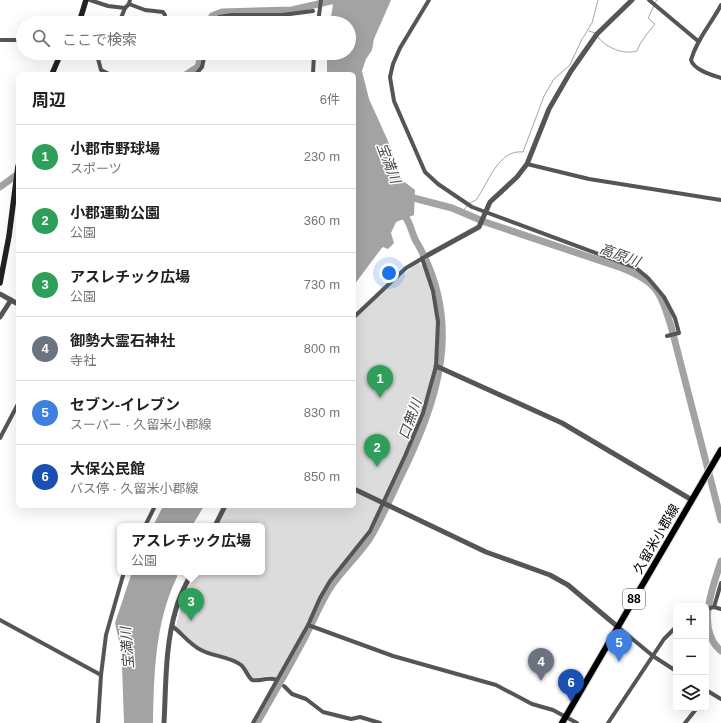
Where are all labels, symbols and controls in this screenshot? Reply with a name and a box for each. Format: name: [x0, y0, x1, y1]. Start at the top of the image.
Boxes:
search box: [16, 16, 356, 60]
icon: search: [30, 27, 52, 49]
text: ここで検索: [62, 31, 137, 48]
text: 周辺: [32, 91, 66, 110]
text: 6件: [320, 92, 340, 107]
text: 小郡市野球場: [70, 140, 160, 157]
water label: 宝満川: [374, 141, 405, 187]
text: 1: [41, 149, 49, 164]
text: 230 m: [304, 149, 340, 164]
text: スポーツ: [70, 161, 122, 176]
text: 小郡運動公園: [70, 204, 160, 221]
text: 2: [41, 213, 49, 228]
text: 360 m: [304, 213, 340, 228]
text: 公園: [70, 225, 96, 240]
water label: 高原川: [598, 240, 644, 270]
your location: [379, 263, 399, 283]
text: アスレチック広場: [70, 268, 190, 285]
text: 3: [41, 277, 49, 292]
text: 730 m: [304, 277, 340, 292]
text: 公園: [70, 289, 96, 304]
text: 御勢大霊石神社: [70, 332, 175, 349]
text: 4: [41, 341, 49, 356]
text: 800 m: [304, 341, 340, 356]
text: 寺社: [70, 353, 96, 368]
pin: 1: [367, 365, 393, 398]
water label: 口無川: [395, 395, 425, 441]
text: セブン-イレブン: [70, 396, 180, 413]
text: 5: [41, 405, 49, 420]
text: 830 m: [304, 405, 340, 420]
text: スーパー · 久留米小郡線: [70, 417, 211, 432]
pin: 2: [364, 434, 390, 467]
text: 大保公民館: [70, 460, 145, 477]
text: 6: [41, 469, 49, 484]
text: 850 m: [304, 469, 340, 484]
text: バス停 · 久留米小郡線: [70, 481, 199, 496]
street label: 久留米小郡線: [630, 501, 682, 577]
popup: [117, 523, 265, 575]
text: アスレチック広場: [131, 532, 251, 549]
text: 公園: [131, 553, 157, 568]
pin: 3: [178, 588, 204, 621]
road number: 88: [623, 589, 645, 609]
map controls: [673, 603, 709, 711]
button: +: [673, 603, 709, 639]
water label: 宝満川: [117, 624, 136, 670]
pin: 5: [606, 629, 632, 662]
button: −: [673, 639, 709, 675]
pin: 4: [528, 648, 554, 681]
pin: 6: [558, 669, 584, 702]
button: layers: [673, 675, 709, 711]

